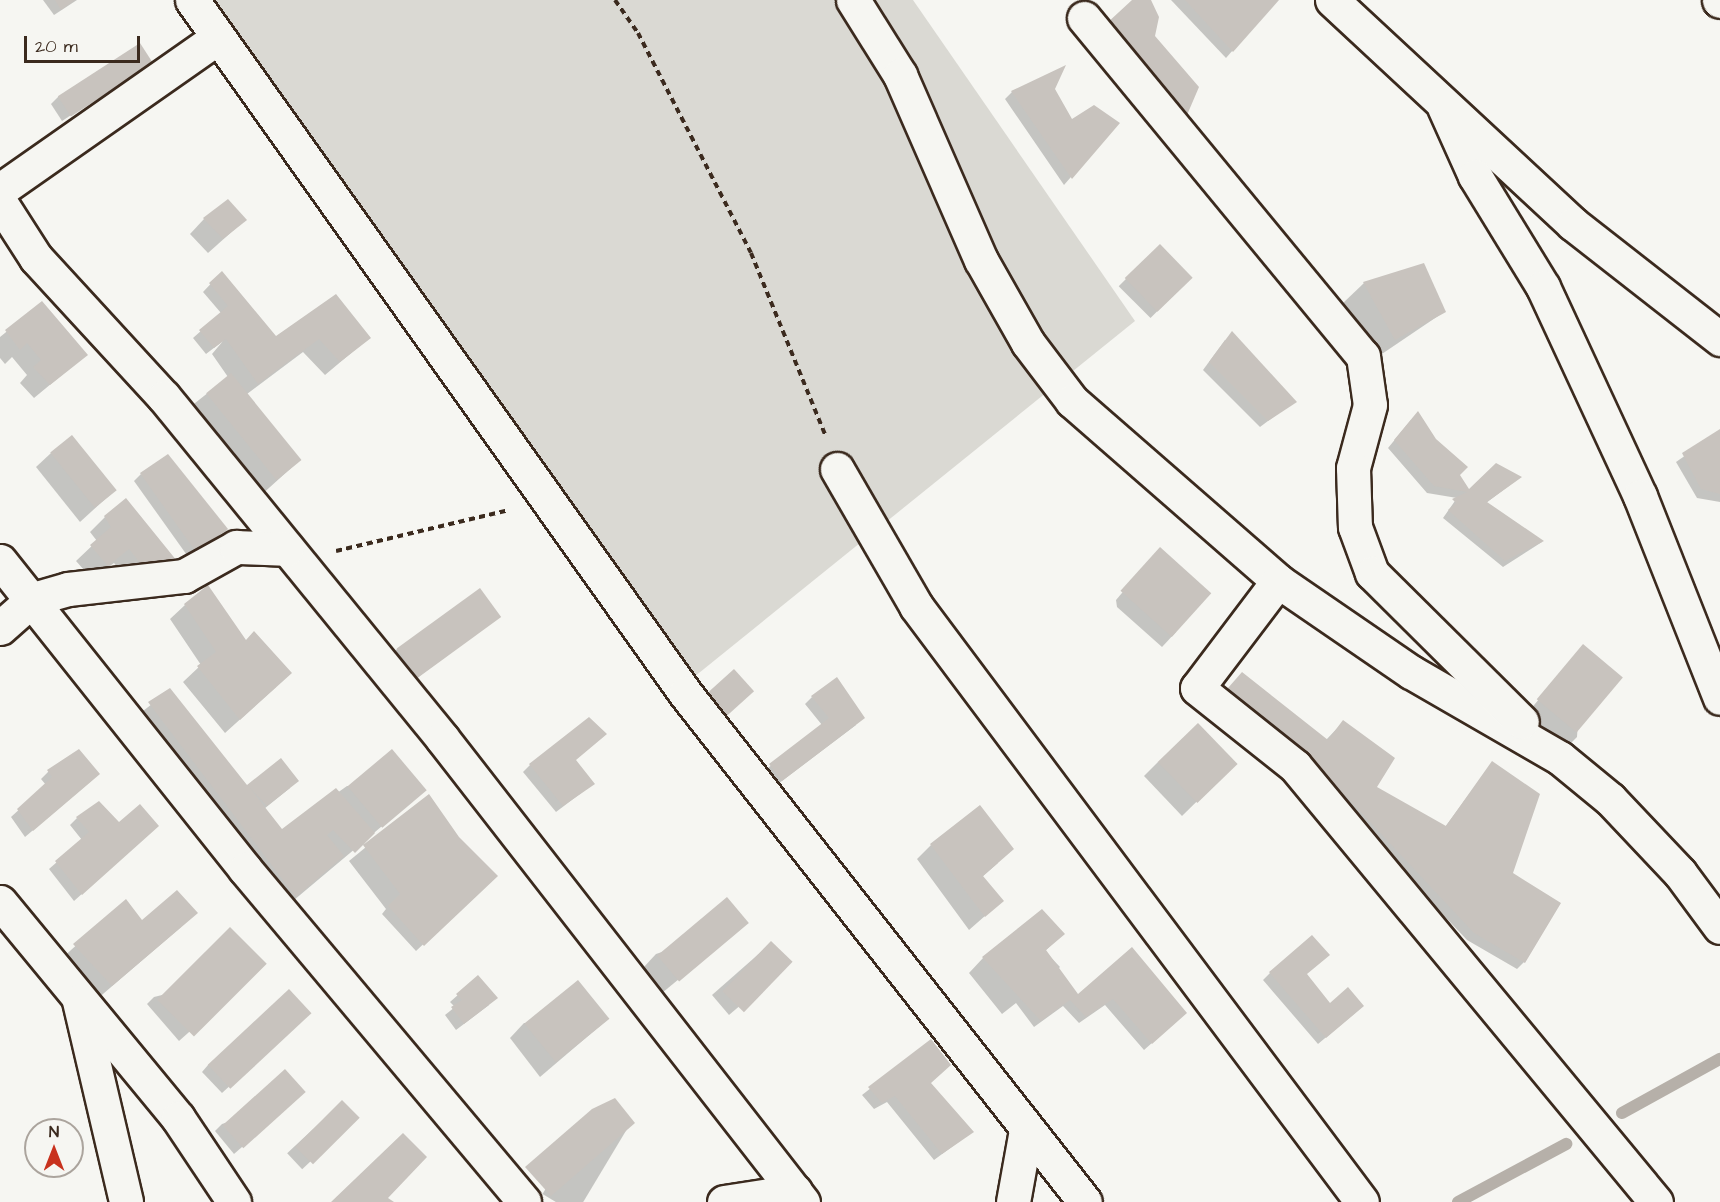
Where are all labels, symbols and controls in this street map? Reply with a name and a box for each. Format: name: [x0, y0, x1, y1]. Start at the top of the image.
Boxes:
scale bar: [27, 24, 142, 62]
text: 20 m: [35, 34, 78, 59]
north arrow: [24, 1118, 84, 1178]
text: N: [49, 1121, 59, 1143]

